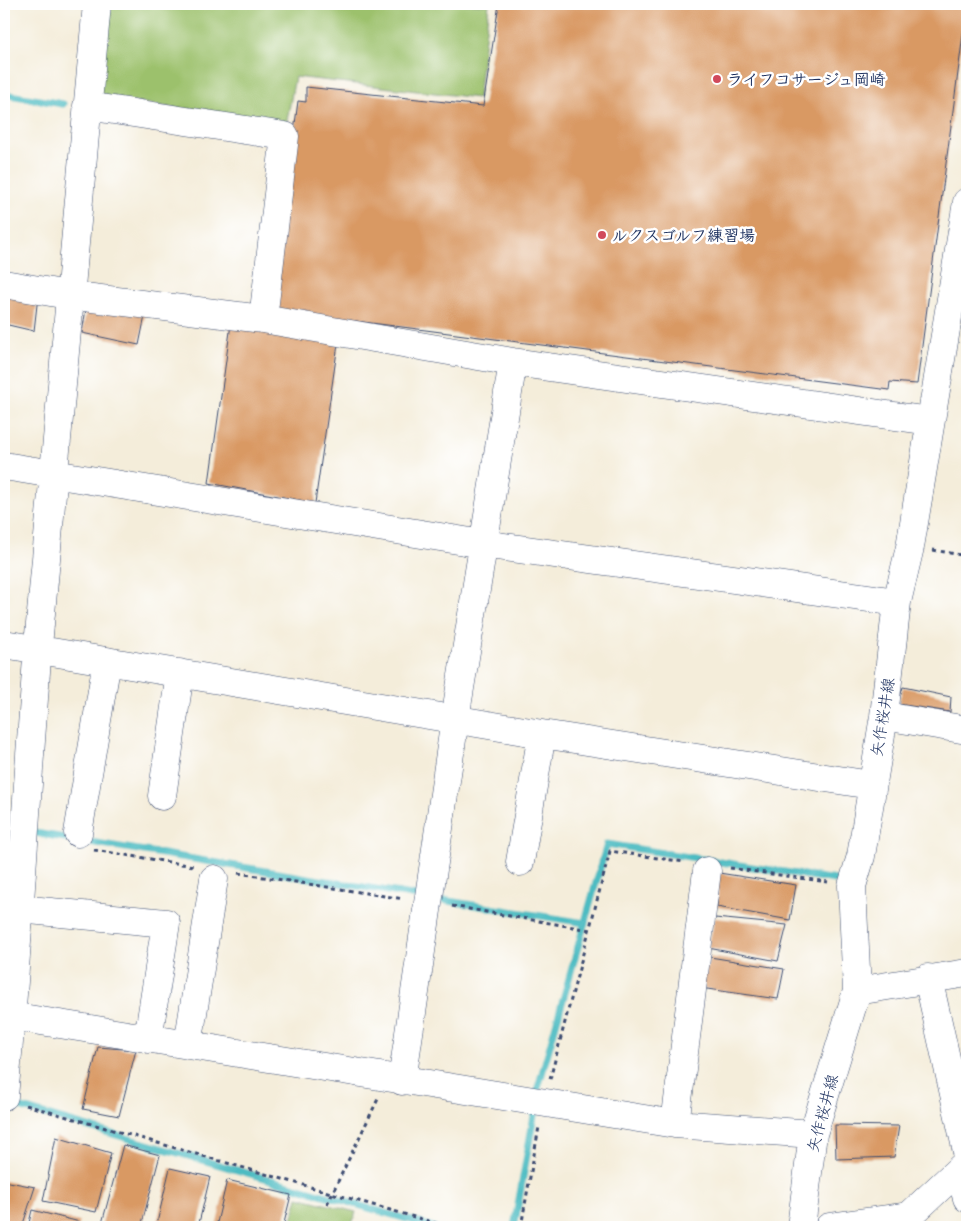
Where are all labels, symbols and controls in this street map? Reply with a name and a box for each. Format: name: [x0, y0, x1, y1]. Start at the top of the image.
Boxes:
place label: ライフコサージュ岡崎: [727, 68, 886, 89]
marker: ライフコサージュ岡崎: [711, 73, 723, 85]
place label: ルクスゴルフ練習場: [612, 224, 755, 245]
marker: ルクスゴルフ練習場: [596, 229, 608, 241]
street label: 矢作桜井線: [865, 676, 898, 758]
street label: 矢作桜井線: [801, 1072, 842, 1154]

